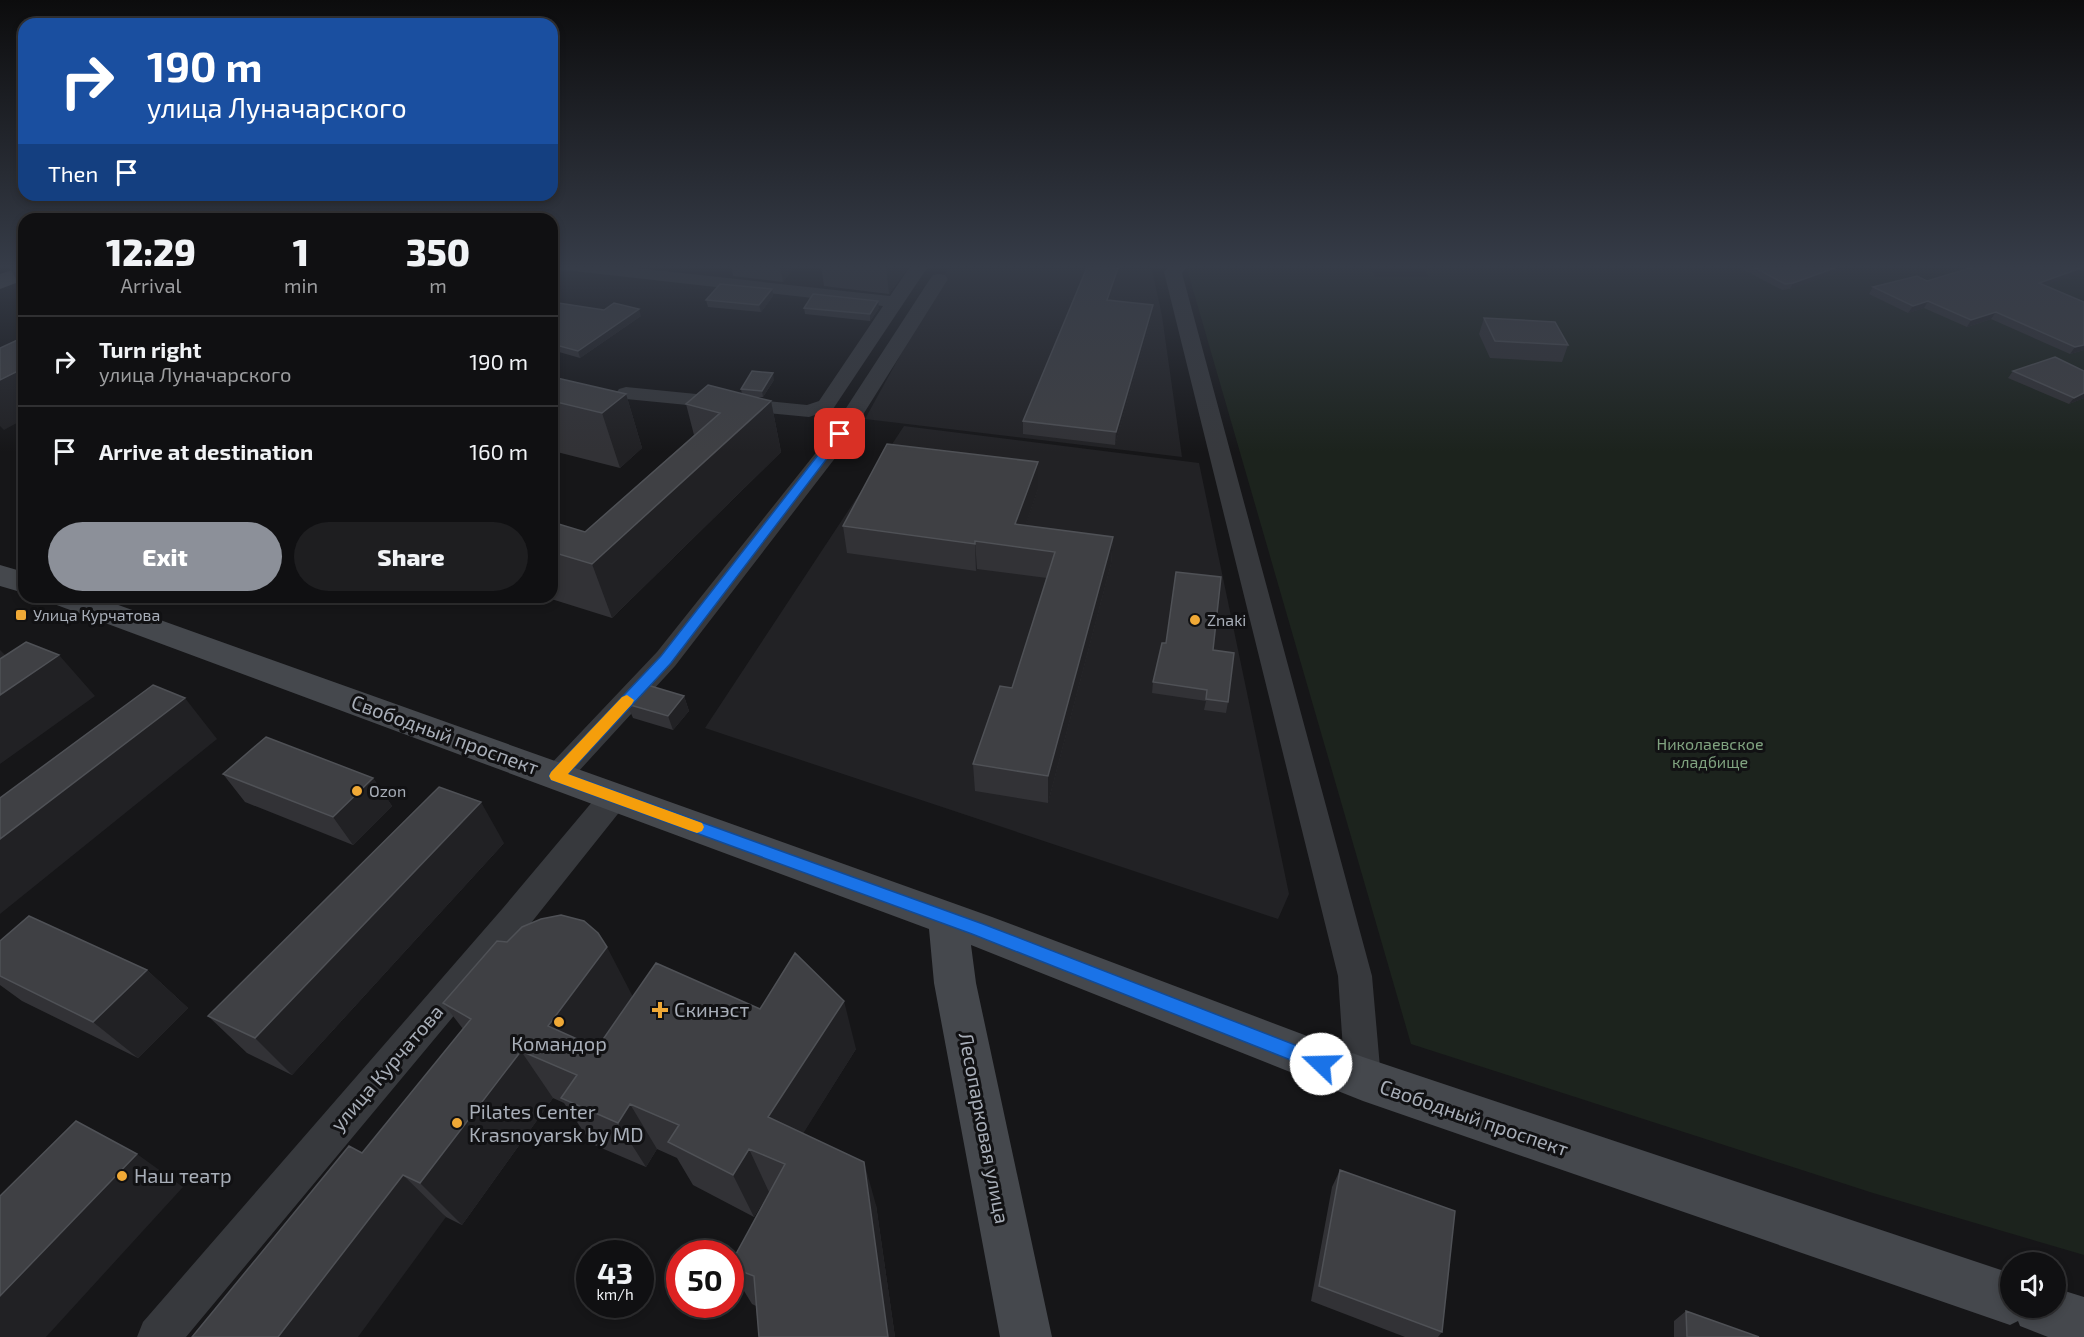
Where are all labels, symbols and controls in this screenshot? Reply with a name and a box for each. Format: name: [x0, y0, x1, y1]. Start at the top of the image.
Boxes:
text: 190 m: [147, 40, 263, 90]
icon: right: [48, 42, 126, 120]
text: улица Луначарского: [147, 91, 407, 123]
icon: arrive: [110, 156, 143, 189]
text: Then: [48, 160, 98, 186]
text: 12:29: [106, 230, 196, 273]
text: 1: [293, 230, 309, 273]
text: 350: [406, 230, 470, 273]
text: Arrival: [121, 273, 181, 297]
text: min: [284, 273, 318, 297]
text: m: [429, 273, 447, 297]
text: Turn right: [99, 336, 201, 362]
icon: right: [48, 345, 81, 378]
text: 190 m: [469, 348, 528, 374]
text: улица Луначарского: [99, 362, 291, 386]
pin: [814, 408, 865, 459]
icon: arrive: [823, 417, 856, 450]
icon: arrive: [48, 435, 81, 468]
text: Arrive at destination: [99, 438, 313, 464]
text: 160 m: [469, 438, 528, 464]
button: Exit: [48, 522, 282, 591]
button: Share: [294, 522, 528, 591]
place label: Улица Курчатова: [33, 605, 160, 625]
marker: Улица Курчатова: [14, 608, 28, 622]
place label: Znaki: [1207, 610, 1246, 629]
marker: Znaki: [1188, 613, 1202, 627]
street label: Свободный проспект: [348, 689, 543, 779]
park label: Николаевское кладбище: [1656, 734, 1764, 771]
place label: Ozon: [369, 781, 406, 800]
marker: Ozon: [350, 784, 364, 798]
place label: Скинэст: [674, 997, 749, 1021]
street label: улица Курчатова: [325, 999, 448, 1136]
marker: Скинэст: [651, 1001, 669, 1019]
marker: Командор: [552, 1015, 566, 1029]
street label: Лесопарковая улица: [954, 1030, 1015, 1226]
place label: Командор: [511, 1031, 607, 1055]
position arrow: [1289, 1032, 1353, 1096]
street label: Свободный проспект: [1377, 1074, 1572, 1161]
place label: Pilates Center Krasnoyarsk by MD: [469, 1099, 644, 1146]
marker: Pilates Center Krasnoyarsk by MD: [450, 1116, 464, 1130]
place label: Наш театр: [134, 1163, 232, 1187]
marker: Наш театр: [115, 1169, 129, 1183]
speed limit sign: 50: [666, 1240, 744, 1318]
map controls: [2000, 1252, 2066, 1318]
button: sound: [2000, 1252, 2066, 1318]
text: 43: [597, 1254, 633, 1290]
text: km/h: [596, 1285, 634, 1303]

